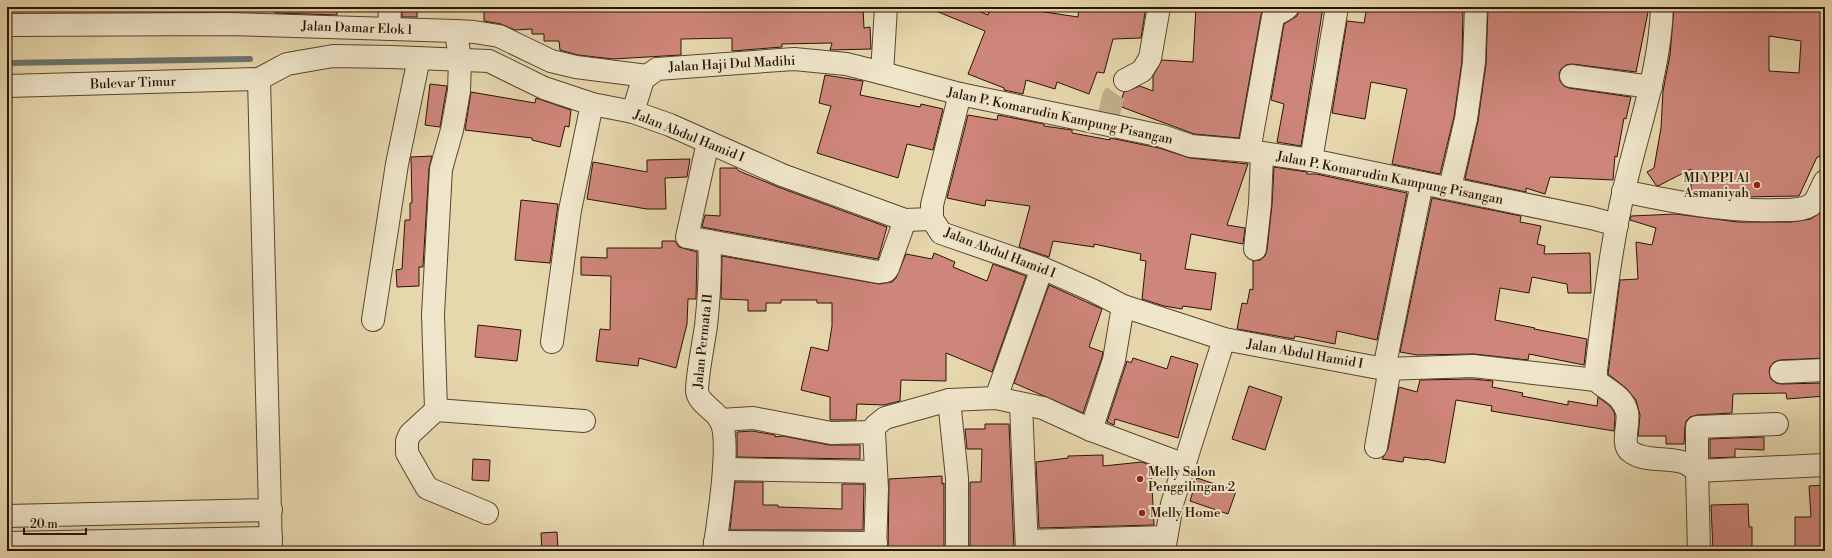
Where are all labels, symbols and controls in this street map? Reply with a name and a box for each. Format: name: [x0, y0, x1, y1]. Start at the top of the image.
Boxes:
street label: Jalan Damar Elok 1: [300, 18, 413, 38]
street label: Jalan Haji Dul Madihi: [667, 53, 796, 75]
street label: Bulevar Timur: [89, 73, 177, 93]
street label: Jalan P. Komarudin Kampung Pisangan: [945, 84, 1175, 148]
street label: Jalan Abdul Hamid I: [630, 106, 747, 166]
street label: Jalan P. Komarudin Kampung Pisangan: [1274, 148, 1505, 208]
place label: MI YPPI Al Asmaniyah: [1683, 170, 1749, 201]
marker: MI YPPI Al Asmaniyah: [1752, 180, 1762, 190]
street label: Jalan Abdul Hamid I: [941, 224, 1058, 282]
street label: Jalan Permata II: [690, 293, 716, 390]
street label: Jalan Abdul Hamid I: [1245, 336, 1365, 372]
place label: Melly Salon Penggilingan 2: [1148, 464, 1235, 495]
marker: Melly Salon Penggilingan 2: [1135, 474, 1145, 484]
place label: Melly Home: [1150, 505, 1221, 521]
marker: Melly Home: [1137, 508, 1147, 518]
scale bar: [24, 510, 86, 536]
text: 20 m: [30, 517, 58, 532]

